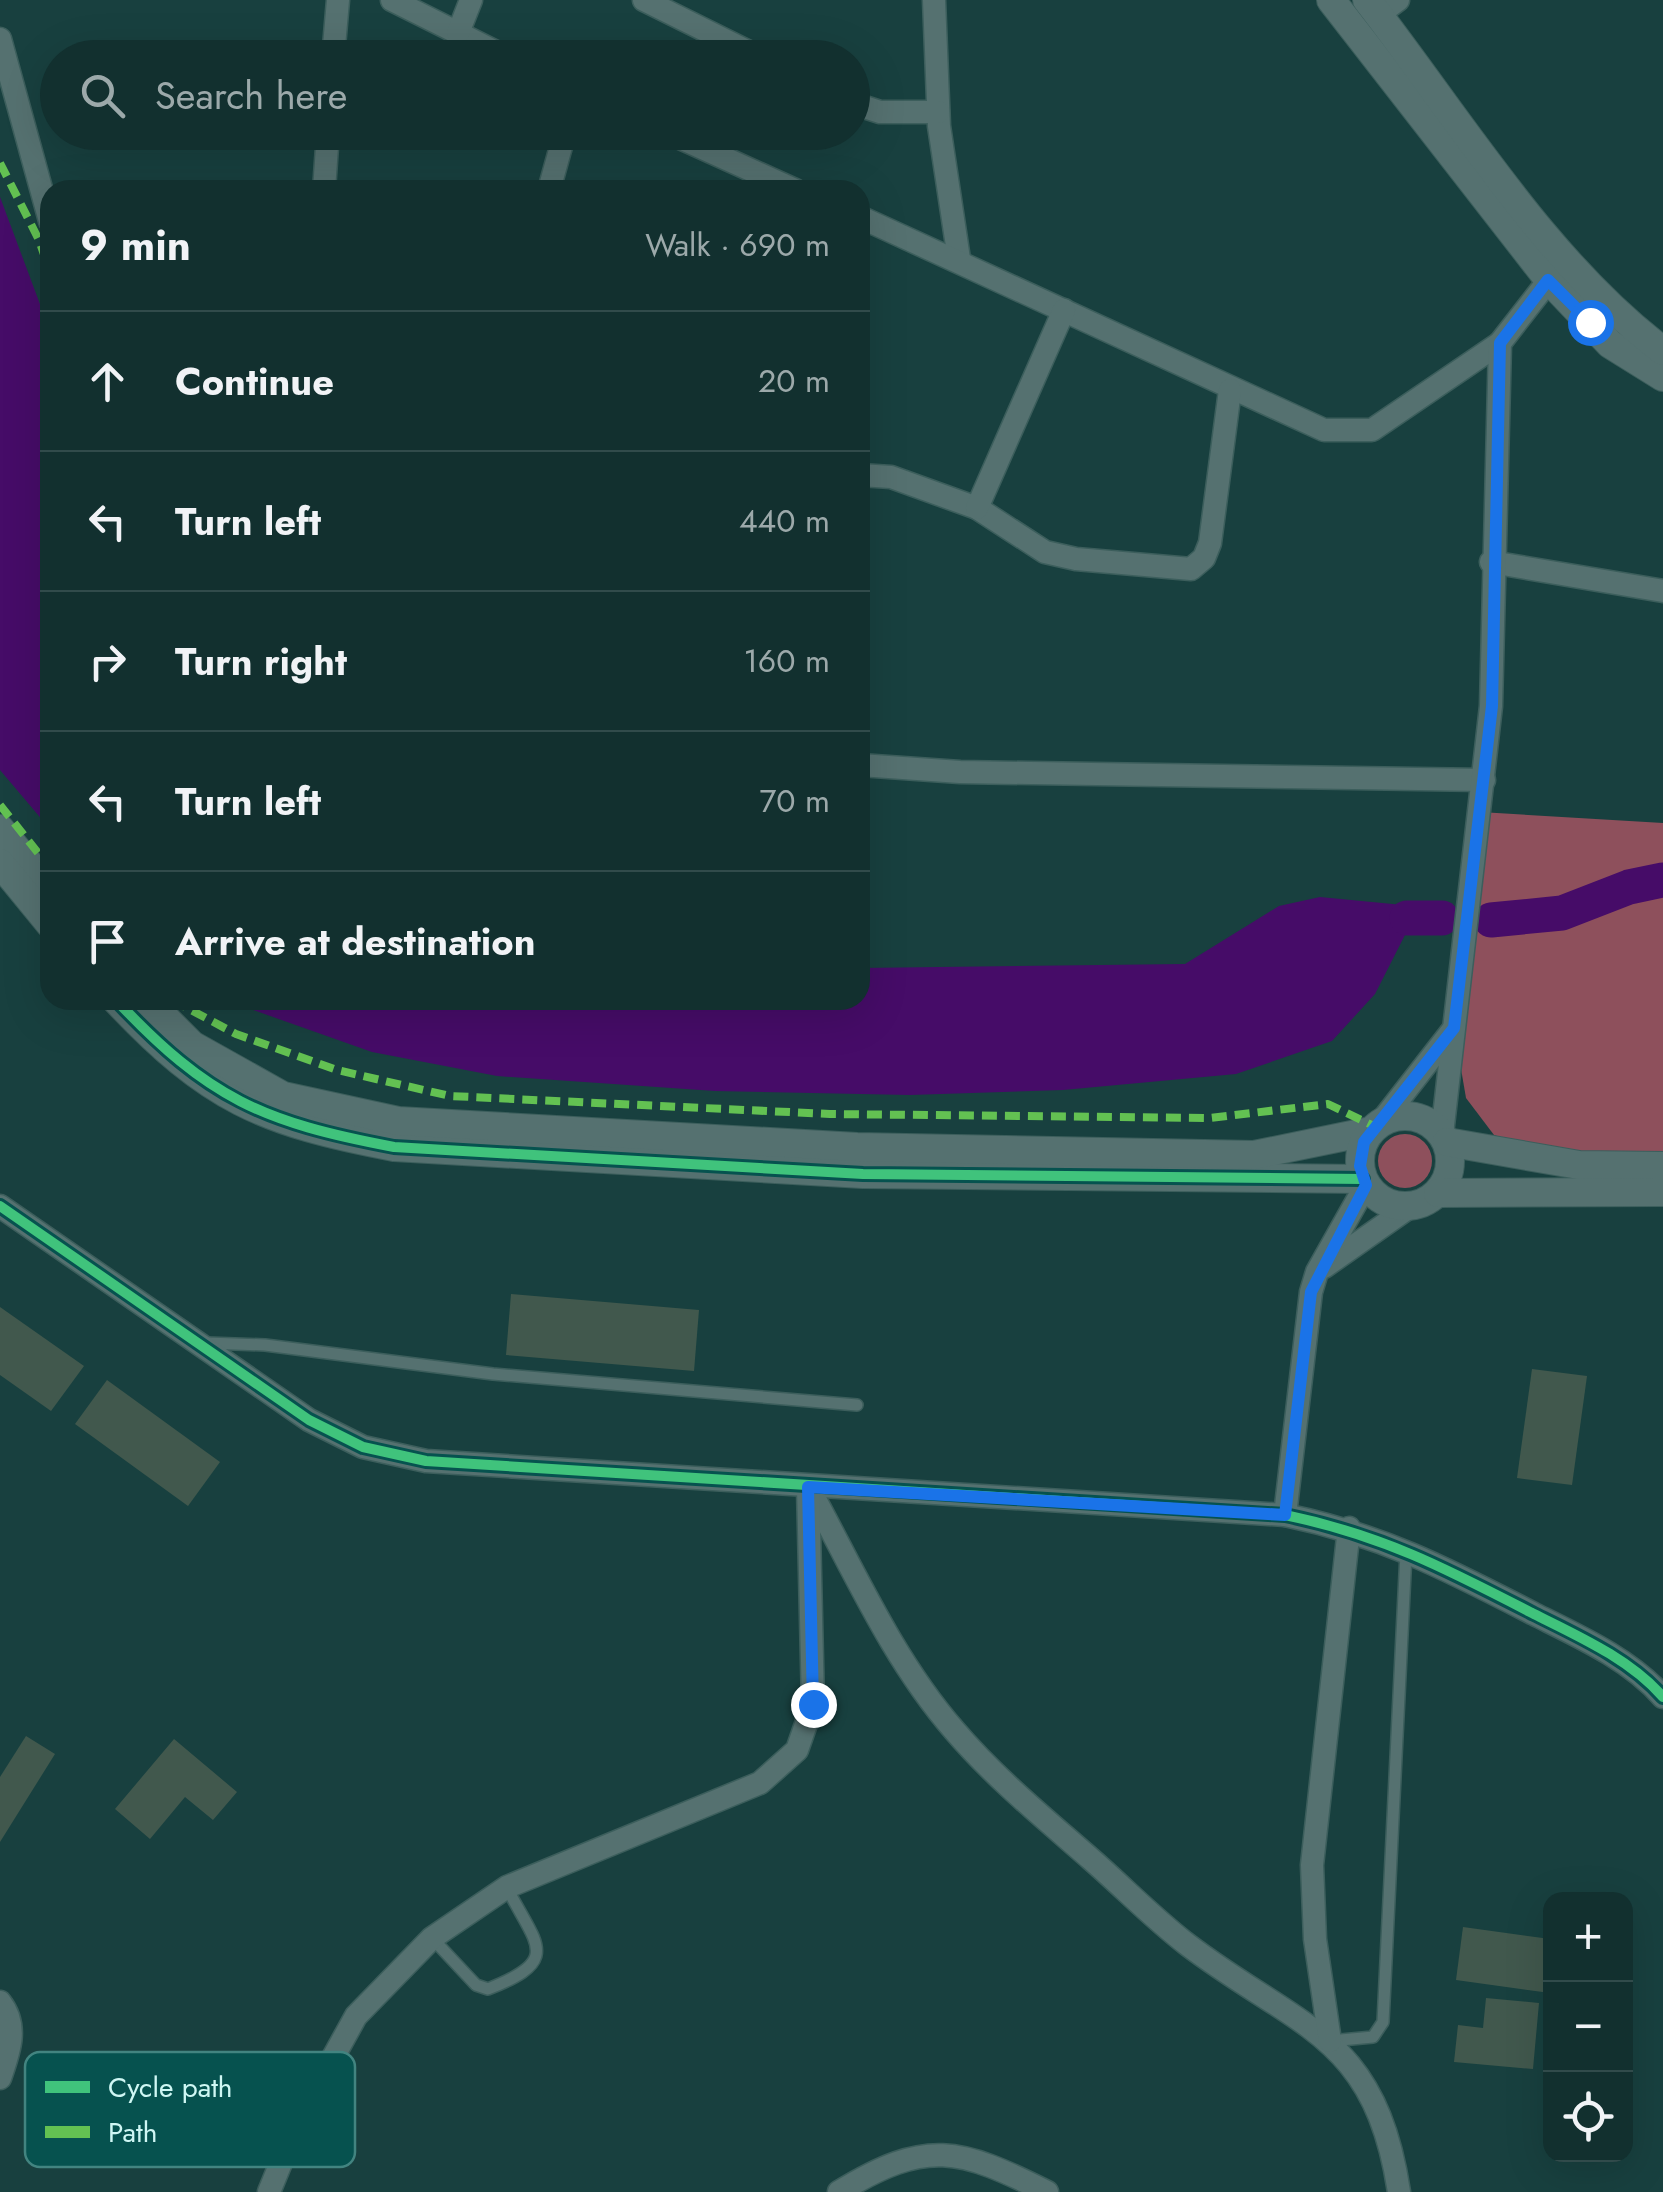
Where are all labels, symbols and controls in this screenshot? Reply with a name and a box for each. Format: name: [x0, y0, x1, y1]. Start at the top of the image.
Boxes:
search box: [40, 40, 870, 150]
icon: search: [75, 68, 130, 123]
text: Search here: [155, 68, 347, 123]
text: 9 min: [80, 215, 191, 276]
text: Walk · 690 m: [645, 222, 830, 268]
route start: [1568, 300, 1614, 346]
icon: ahead: [80, 354, 135, 409]
text: Continue: [175, 354, 334, 409]
text: 20 m: [758, 358, 830, 404]
icon: left: [80, 494, 135, 549]
text: Turn left: [175, 494, 321, 549]
text: 440 m: [739, 498, 830, 544]
icon: right: [80, 634, 135, 689]
text: Turn right: [175, 634, 347, 689]
text: 160 m: [743, 638, 830, 684]
icon: left: [80, 774, 135, 829]
text: Turn left: [175, 774, 321, 829]
text: 70 m: [759, 778, 830, 824]
icon: arrive: [80, 914, 135, 969]
text: Arrive at destination: [175, 914, 536, 969]
route end: [791, 1682, 837, 1728]
map controls: [1543, 1892, 1633, 2162]
button: +: [1543, 1892, 1633, 1982]
button: −: [1543, 1982, 1633, 2072]
legend: [25, 2052, 355, 2167]
text: Cycle path: [108, 2067, 233, 2108]
button: locate: [1543, 2072, 1633, 2162]
text: Path: [108, 2112, 157, 2153]

